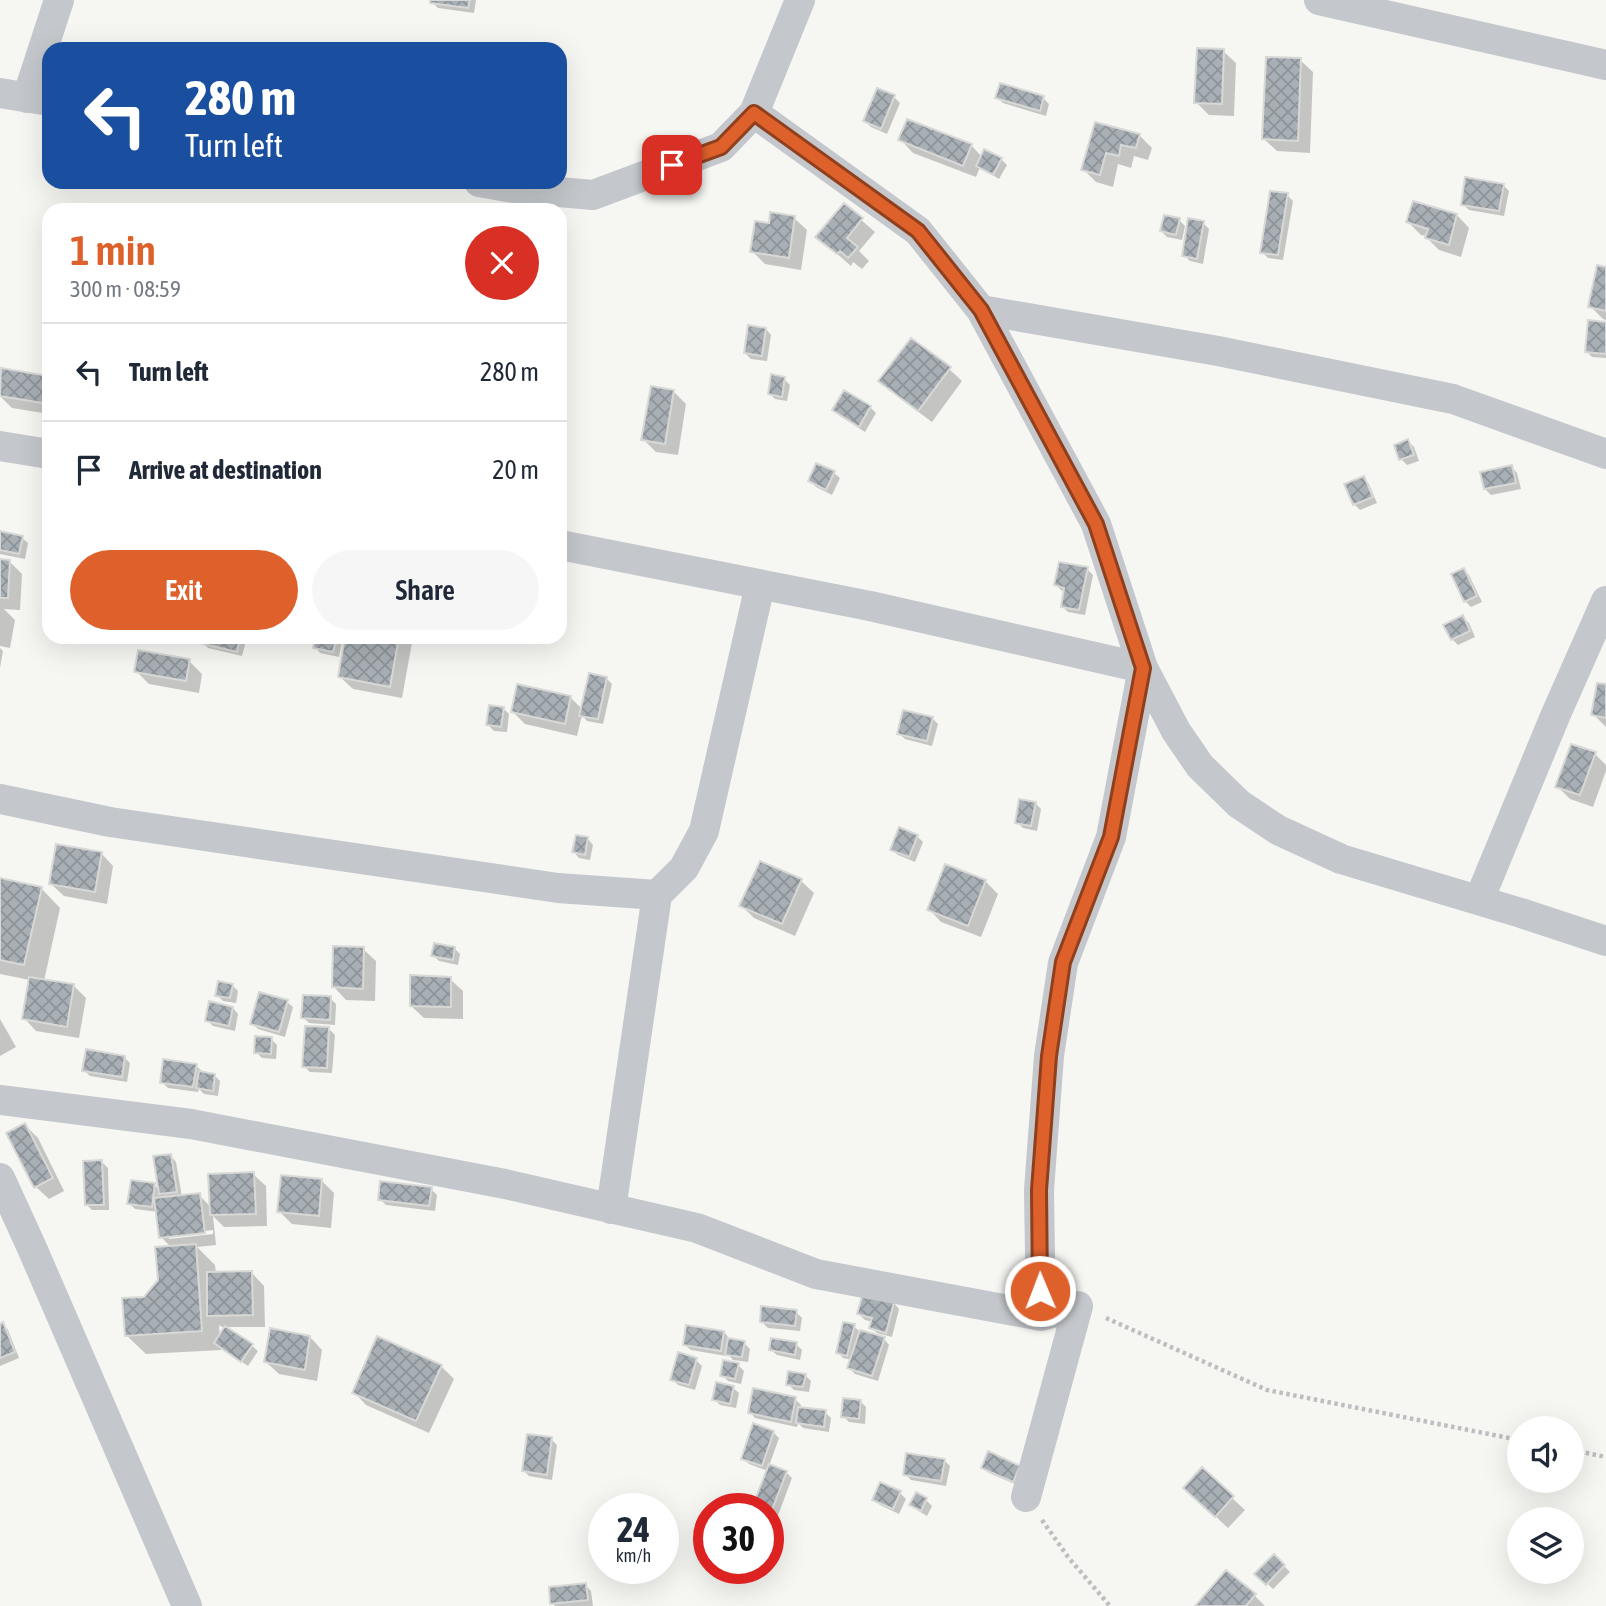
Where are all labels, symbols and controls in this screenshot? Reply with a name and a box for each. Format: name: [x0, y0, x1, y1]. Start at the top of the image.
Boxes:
text: 280 m: [185, 69, 296, 125]
icon: left: [70, 70, 161, 161]
text: Turn left: [185, 127, 283, 164]
pin: [642, 135, 702, 195]
icon: arrive: [653, 146, 691, 184]
text: 1 min: [70, 226, 156, 274]
button: close: [465, 226, 539, 300]
text: 300 m · 08:59: [70, 276, 181, 302]
icon: left: [70, 353, 108, 391]
text: Turn left: [129, 357, 209, 387]
text: 280 m: [480, 357, 539, 387]
icon: arrive: [70, 451, 108, 489]
text: Arrive at destination: [129, 455, 322, 485]
text: 20 m: [492, 455, 539, 485]
button: Exit: [70, 550, 298, 630]
button: Share: [312, 550, 539, 630]
position arrow: [1003, 1254, 1077, 1328]
map controls: [1507, 1416, 1584, 1584]
button: sound: [1507, 1416, 1584, 1493]
speed limit sign: 30: [693, 1493, 784, 1584]
button: layers: [1507, 1507, 1584, 1584]
text: 24: [617, 1509, 650, 1549]
text: km/h: [616, 1545, 651, 1566]

